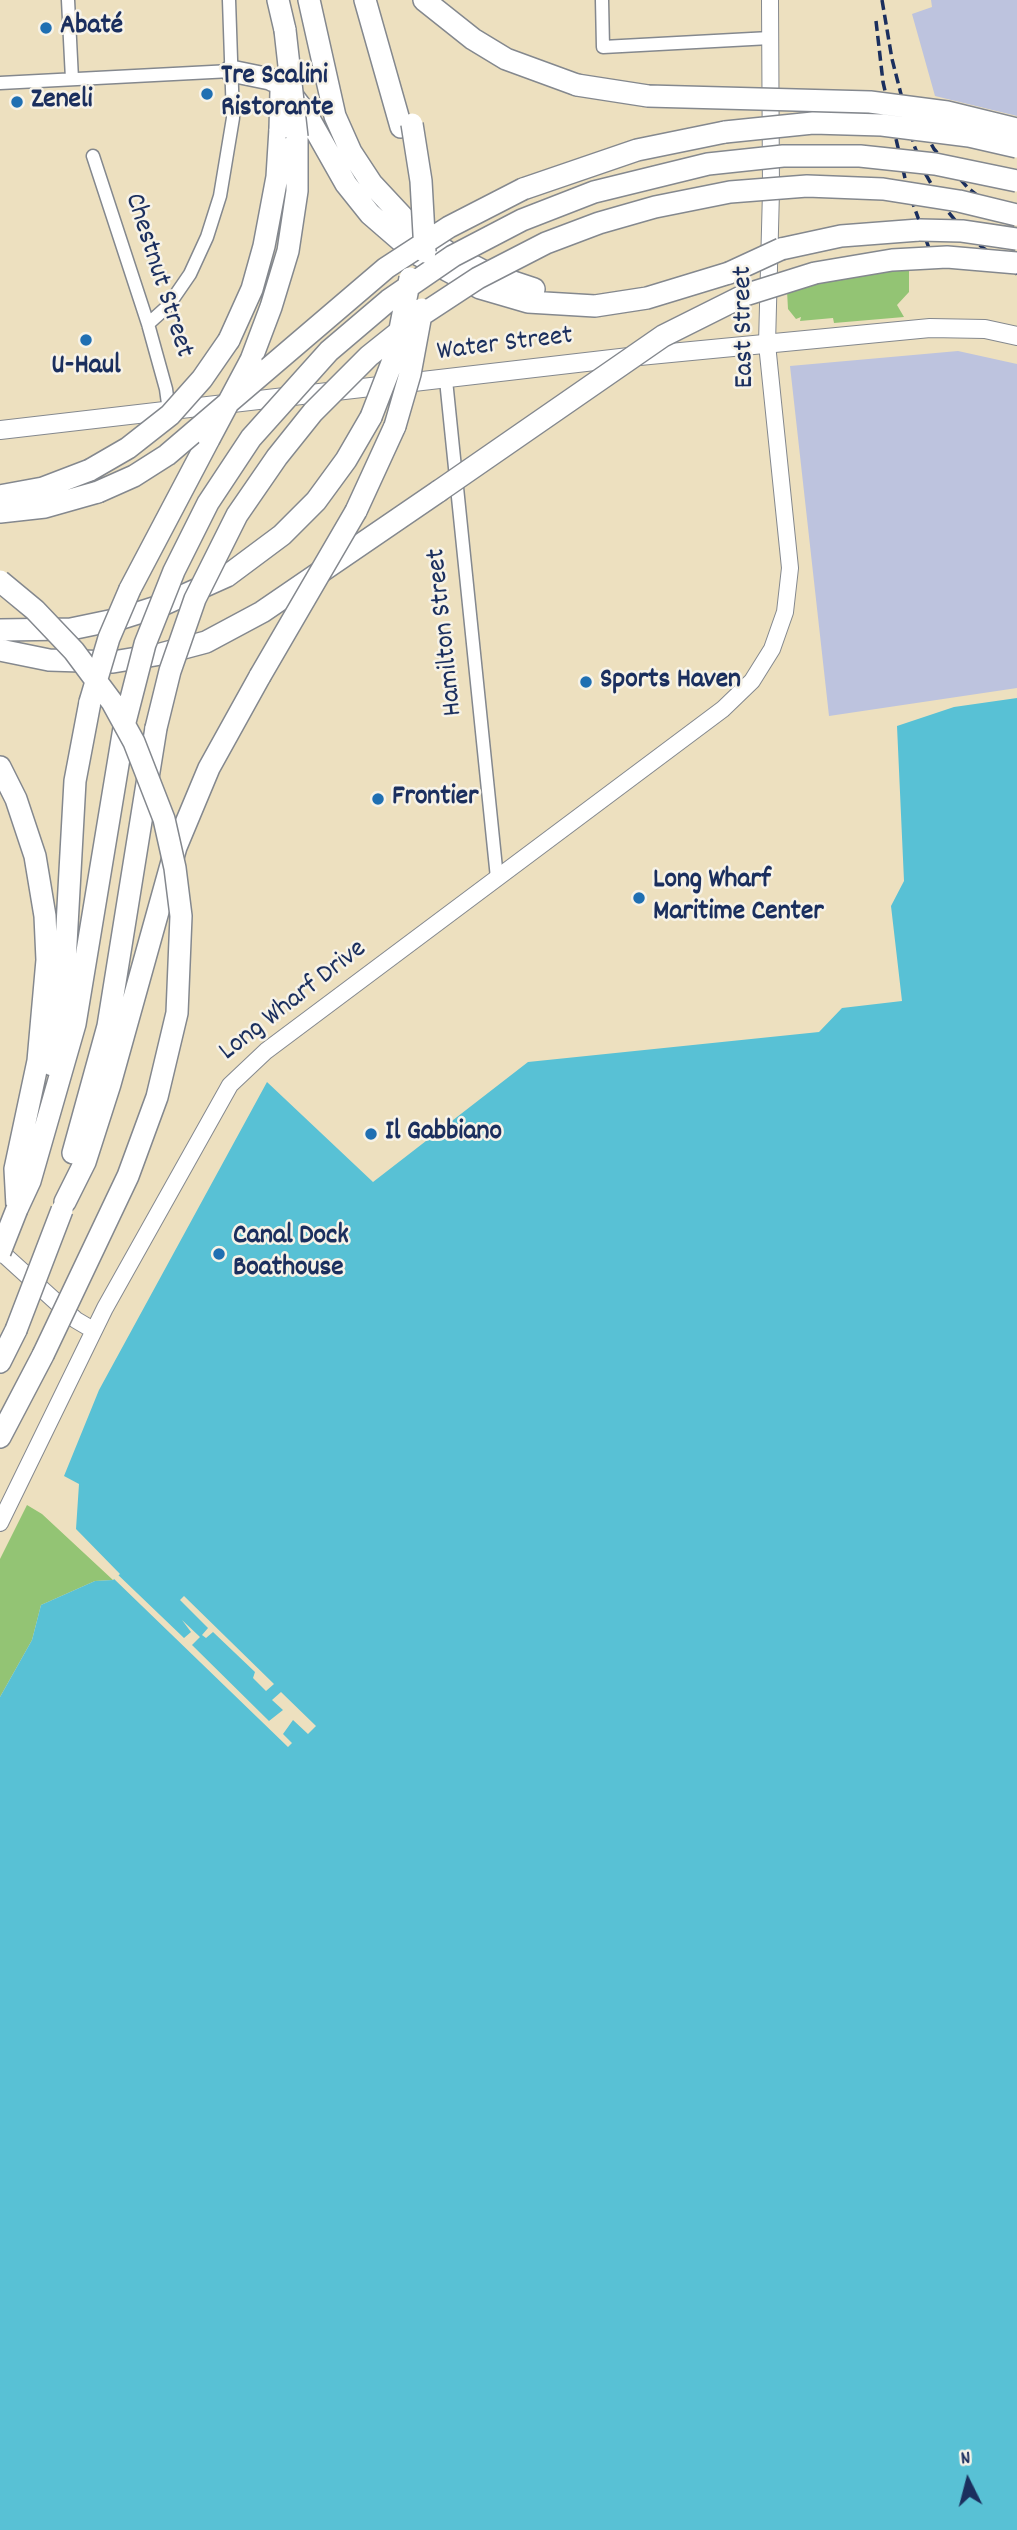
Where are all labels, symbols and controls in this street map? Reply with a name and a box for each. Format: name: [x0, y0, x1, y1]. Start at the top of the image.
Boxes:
place label: Abaté: [60, 11, 123, 45]
marker: Abaté: [38, 20, 54, 36]
place label: Tre Scalini Ristorante: [221, 61, 333, 127]
place label: Zeneli: [31, 85, 93, 119]
marker: Tre Scalini Ristorante: [199, 86, 215, 102]
marker: Zeneli: [9, 94, 25, 110]
street label: Chestnut Street: [115, 190, 199, 362]
street label: East Street: [728, 266, 764, 388]
street label: Water Street: [435, 321, 575, 371]
marker: U-Haul: [78, 332, 94, 348]
place label: U-Haul: [51, 351, 121, 385]
street label: Hamilton Street: [421, 546, 473, 718]
place label: Sports Haven: [600, 665, 741, 699]
marker: Sports Haven: [578, 674, 594, 690]
place label: Frontier: [392, 782, 478, 816]
marker: Frontier: [370, 791, 386, 807]
place label: Long Wharf Maritime Center: [653, 865, 824, 931]
marker: Long Wharf Maritime Center: [631, 890, 647, 906]
street label: Long Wharf Drive: [213, 934, 375, 1070]
place label: Il Gabbiano: [385, 1117, 502, 1151]
marker: Il Gabbiano: [363, 1126, 379, 1142]
place label: Canal Dock Boathouse: [233, 1221, 349, 1287]
marker: Canal Dock Boathouse: [211, 1246, 227, 1262]
north arrow: [933, 2446, 1003, 2516]
text: N: [960, 2446, 972, 2474]

